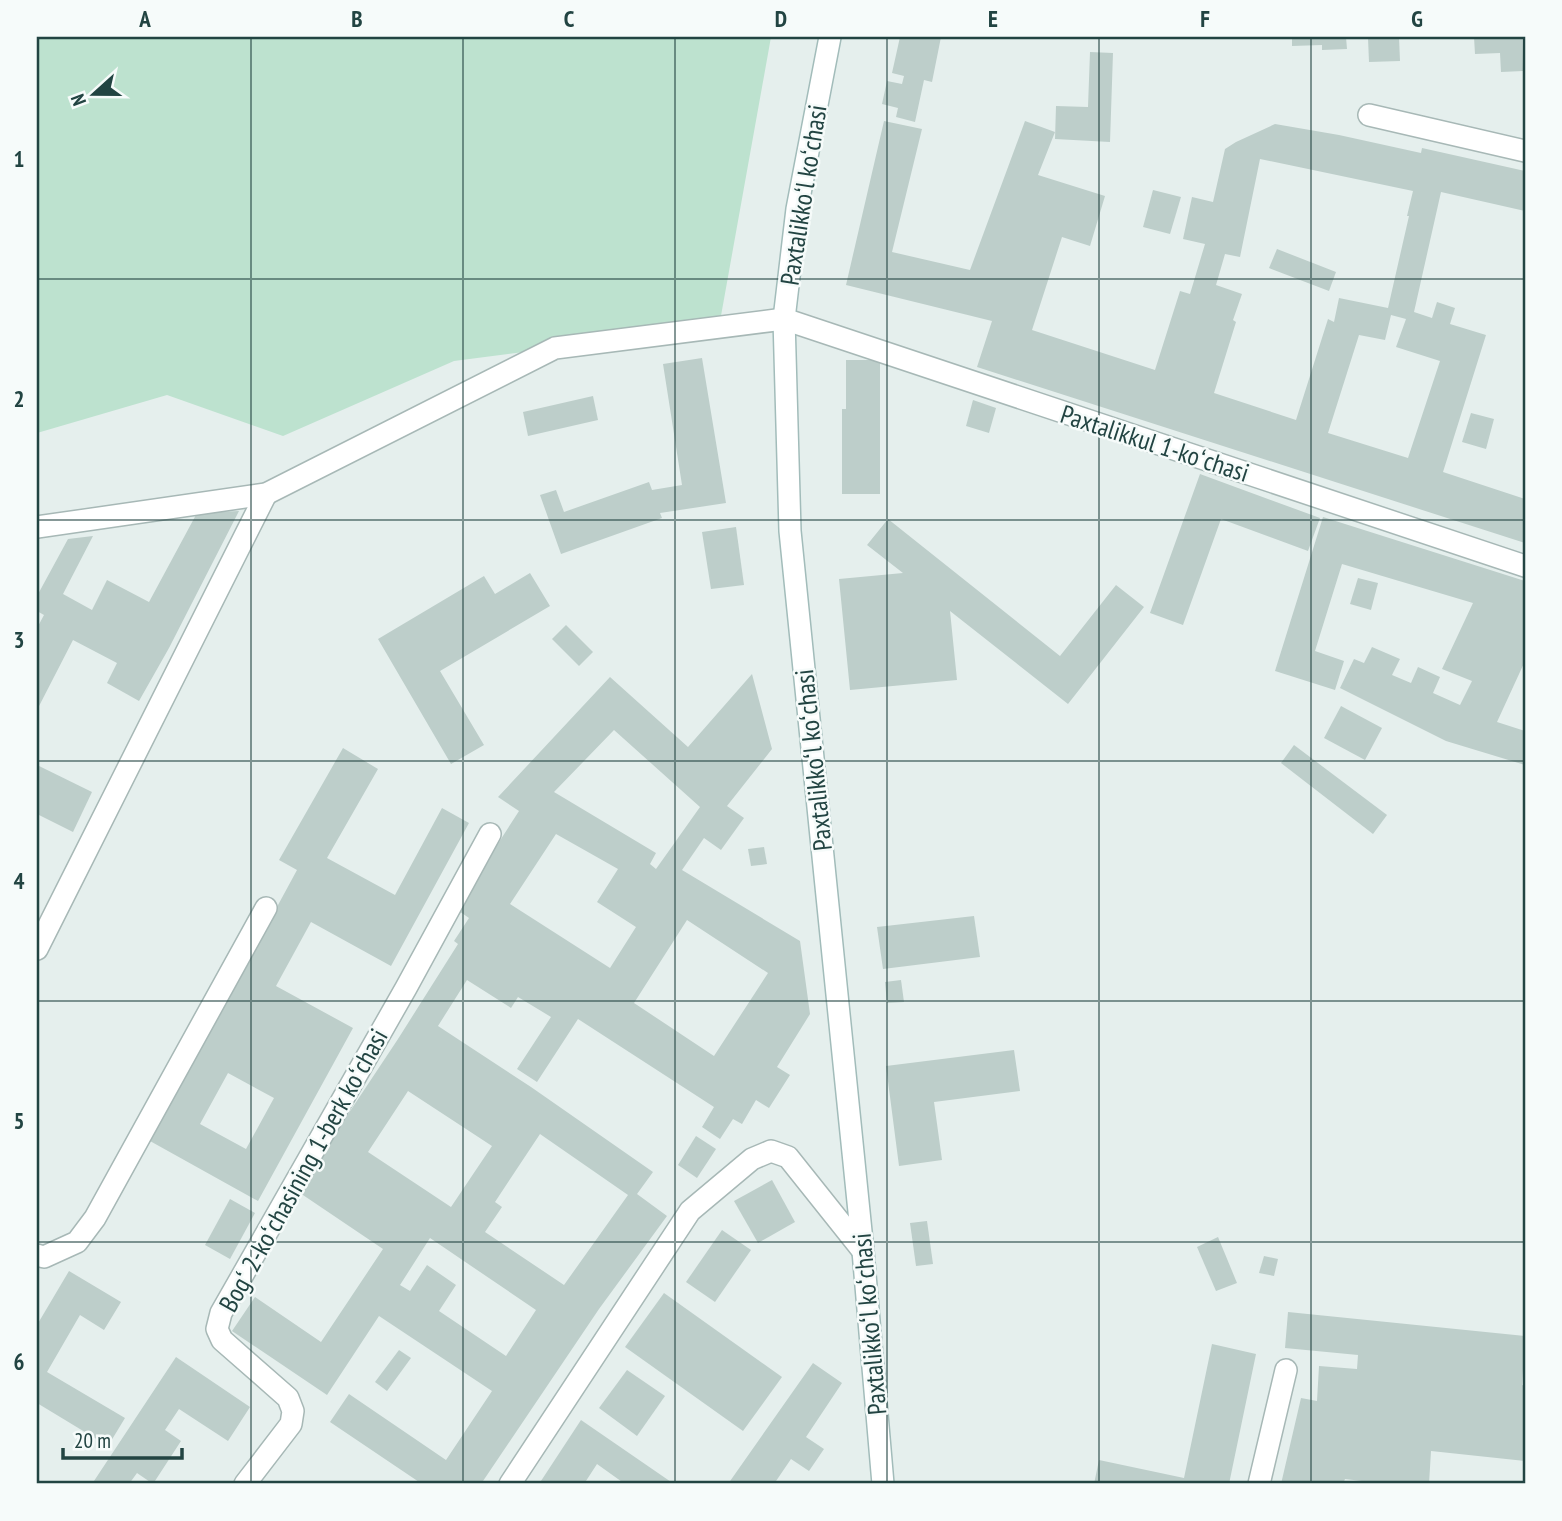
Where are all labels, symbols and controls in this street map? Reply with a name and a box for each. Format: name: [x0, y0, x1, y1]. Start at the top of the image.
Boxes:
text: A: [138, 4, 151, 33]
text: B: [351, 4, 363, 33]
text: C: [564, 4, 575, 33]
text: D: [775, 4, 787, 33]
text: E: [988, 4, 998, 33]
text: F: [1200, 4, 1210, 33]
text: G: [1411, 4, 1423, 33]
north arrow: [60, 60, 130, 130]
text: N: [65, 91, 91, 109]
street label: Paxtalikkoʻl koʻchasi: [772, 102, 834, 288]
text: 1: [14, 144, 25, 173]
text: 2: [14, 384, 25, 413]
street label: Paxtalikkul 1-koʻchasi: [1057, 397, 1253, 489]
text: 3: [14, 625, 25, 654]
street label: Paxtalikkoʻl koʻchasi: [787, 668, 839, 852]
text: 4: [14, 866, 25, 895]
street label: Bogʻ 2-koʻchasining 1-berk koʻchasi: [211, 1023, 395, 1317]
text: 5: [14, 1106, 25, 1135]
street label: Paxtalikkoʻl koʻchasi: [845, 1232, 893, 1416]
text: 6: [14, 1347, 25, 1376]
scale bar: [63, 1416, 182, 1460]
text: 20 m: [74, 1427, 111, 1454]

